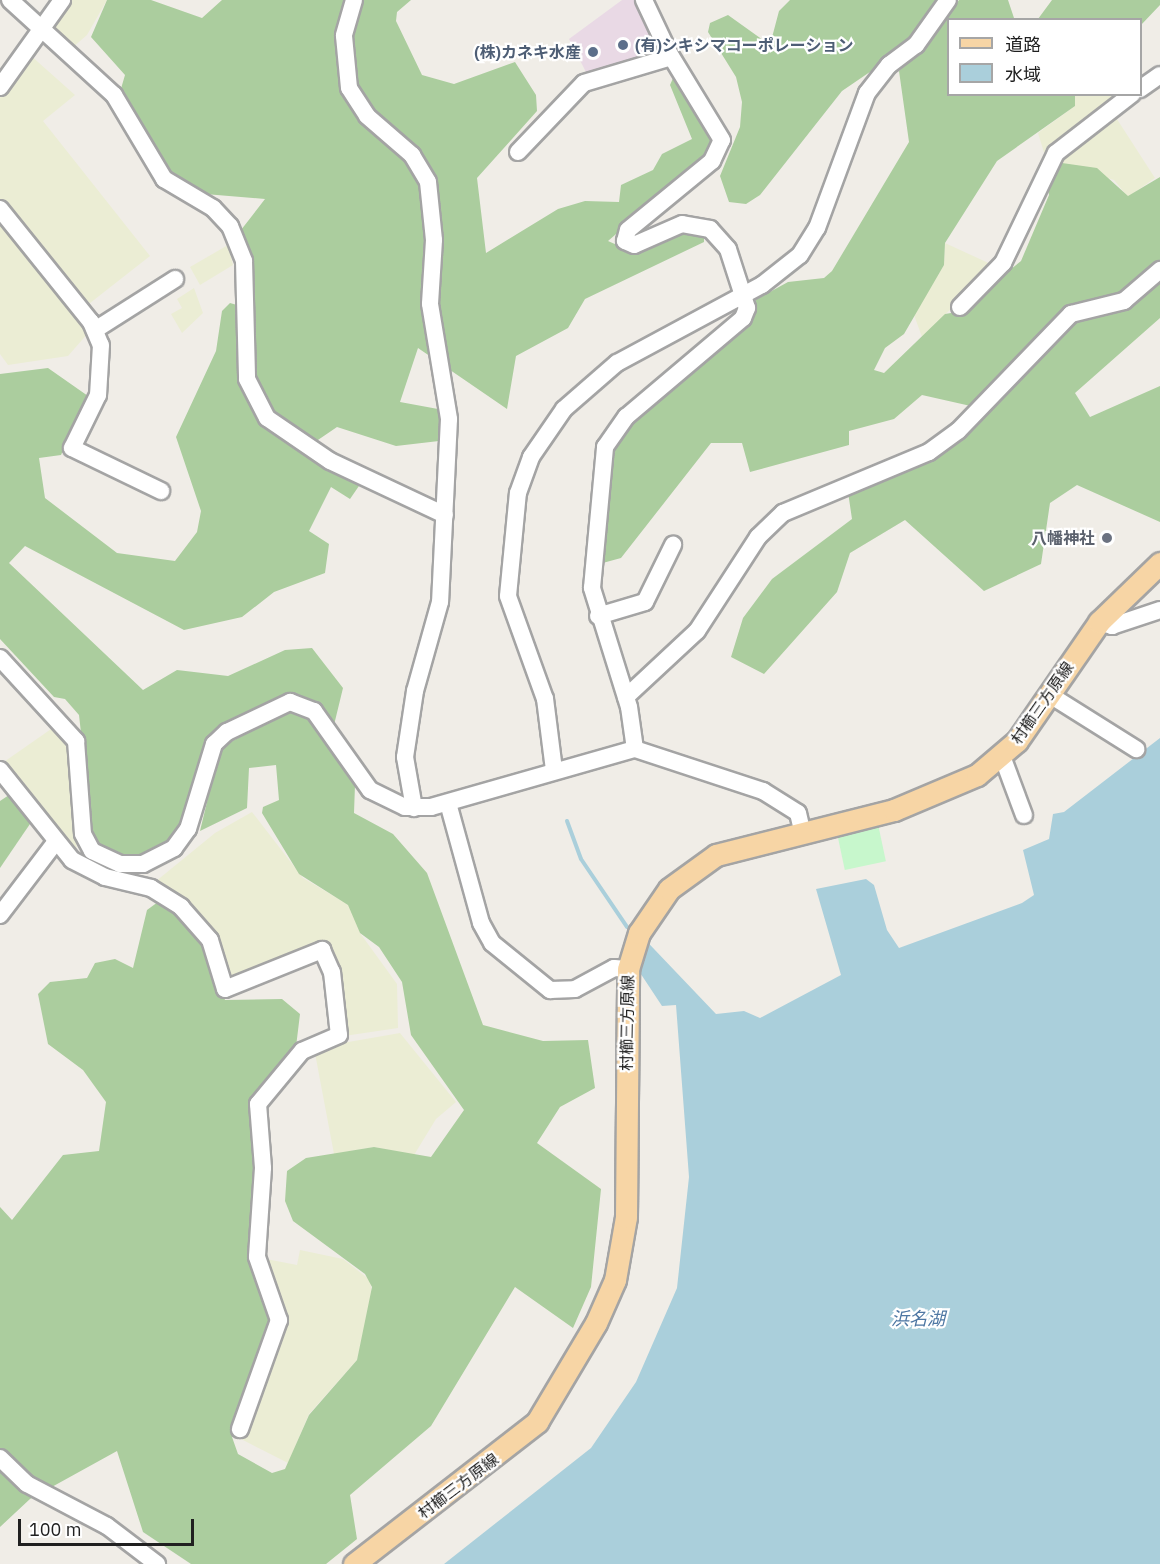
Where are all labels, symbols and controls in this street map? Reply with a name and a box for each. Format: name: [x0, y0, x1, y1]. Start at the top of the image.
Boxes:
legend: [947, 18, 1142, 96]
text: 道路: [1005, 33, 1041, 56]
place label: (有)シキシマコーポレーション: [635, 35, 854, 55]
marker: (有)シキシマコーポレーション: [616, 38, 630, 52]
place label: (株)カネキ水産: [474, 42, 581, 62]
marker: (株)カネキ水産: [586, 45, 600, 59]
text: 水域: [1005, 63, 1041, 86]
place label: 八幡神社: [1031, 528, 1095, 548]
marker: 八幡神社: [1100, 531, 1114, 545]
street label: 村櫛三方原線: [1007, 658, 1077, 748]
street label: 村櫛三方原線: [617, 975, 637, 1071]
water label: 浜名湖: [891, 1308, 945, 1330]
street label: 村櫛三方原線: [414, 1449, 502, 1523]
scale bar: [21, 1507, 196, 1545]
text: 100 m: [29, 1518, 81, 1541]

